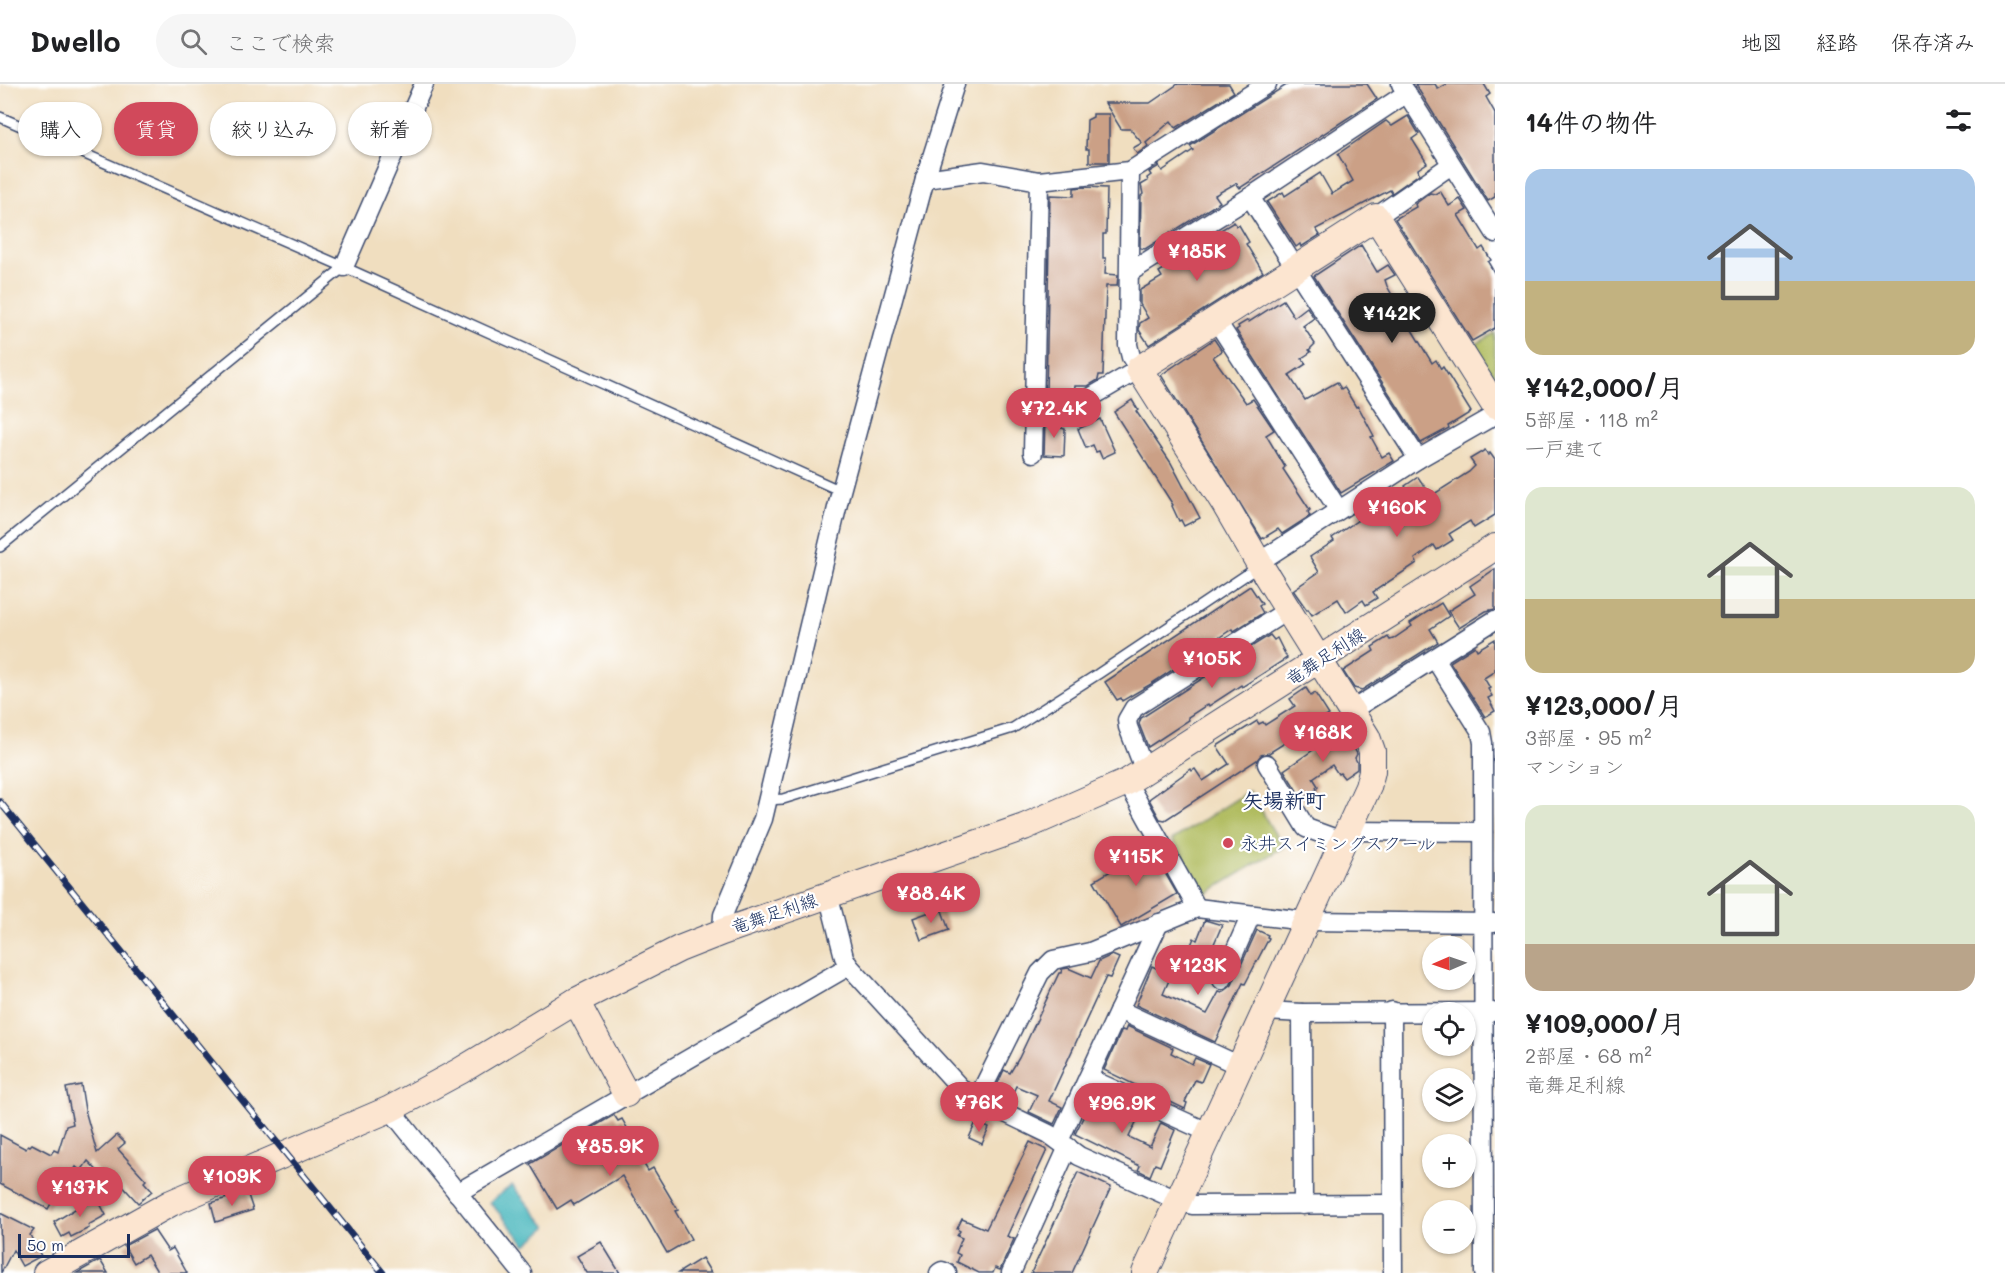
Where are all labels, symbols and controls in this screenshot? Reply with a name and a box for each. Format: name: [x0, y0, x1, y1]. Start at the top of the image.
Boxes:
search box: [156, 14, 576, 68]
text: Dwello: [30, 23, 120, 59]
icon: search: [177, 25, 210, 58]
text: ここで検索: [225, 28, 335, 57]
text: 地図: [1741, 28, 1783, 55]
text: 経路: [1816, 28, 1858, 55]
text: 保存済み: [1891, 28, 1975, 55]
chip: 購入: [18, 102, 102, 156]
chip: 賃貸: [114, 102, 198, 156]
chip: 絞り込み: [210, 102, 336, 156]
chip: 新着: [348, 102, 432, 156]
icon: filters: [1942, 104, 1975, 137]
text: 14件の物件: [1525, 105, 1657, 139]
icon: home: [1696, 208, 1804, 316]
pin: ¥185K: [1155, 231, 1239, 282]
text: ¥185K: [1167, 237, 1227, 263]
pin: ¥142K: [1350, 293, 1434, 344]
text: ¥142K: [1363, 299, 1421, 325]
text: ¥142,000/月: [1525, 370, 1684, 404]
pin: ¥72.4K: [1005, 388, 1103, 439]
text: ¥72.4K: [1020, 394, 1088, 420]
text: 5部屋 · 118 m²: [1525, 406, 1658, 432]
text: 一戸建て: [1525, 435, 1605, 461]
pin: ¥160K: [1355, 487, 1439, 538]
text: ¥160K: [1367, 493, 1427, 519]
icon: home: [1696, 526, 1804, 634]
street label: 竜舞足利線: [1281, 621, 1369, 691]
pin: ¥105K: [1170, 638, 1254, 689]
text: ¥105K: [1182, 644, 1242, 670]
text: ¥123,000/月: [1525, 688, 1683, 722]
pin: ¥168K: [1281, 712, 1365, 763]
text: ¥168K: [1293, 718, 1353, 744]
text: 3部屋 · 95 m²: [1525, 724, 1652, 750]
text: マンション: [1525, 753, 1624, 779]
district label: 矢場新町: [1242, 786, 1326, 813]
place label: 永井スイミングスクール: [1240, 831, 1436, 855]
pin: ¥115K: [1094, 836, 1178, 887]
marker: 永井スイミングスクール: [1221, 836, 1235, 850]
text: ¥115K: [1108, 842, 1164, 868]
icon: home: [1696, 844, 1804, 952]
pin: ¥88.4K: [882, 873, 980, 924]
text: ¥88.4K: [896, 879, 966, 905]
street label: 竜舞足利線: [728, 887, 820, 939]
north arrow: [1422, 936, 1476, 990]
map controls: [1422, 936, 1476, 1254]
pin: ¥123K: [1156, 945, 1240, 996]
text: ¥123K: [1169, 951, 1227, 977]
button: locate: [1422, 1002, 1476, 1056]
text: ¥109,000/月: [1525, 1006, 1685, 1040]
text: 2部屋 · 68 m²: [1525, 1042, 1652, 1068]
button: layers: [1422, 1068, 1476, 1122]
text: 竜舞足利線: [1525, 1071, 1625, 1097]
pin: ¥76K: [943, 1082, 1015, 1133]
pin: ¥96.9K: [1073, 1083, 1171, 1134]
text: ¥76K: [954, 1088, 1004, 1114]
text: ¥96.9K: [1088, 1089, 1156, 1115]
pin: ¥85.9K: [561, 1126, 659, 1177]
text: ¥85.9K: [576, 1132, 644, 1158]
button: +: [1422, 1134, 1476, 1188]
pin: ¥109K: [190, 1156, 274, 1207]
text: ¥109K: [202, 1162, 262, 1188]
pin: ¥137K: [38, 1167, 122, 1218]
text: ¥137K: [51, 1173, 109, 1199]
button: −: [1422, 1200, 1476, 1254]
scale bar: [18, 1231, 130, 1258]
text: 50 m: [27, 1234, 64, 1255]

